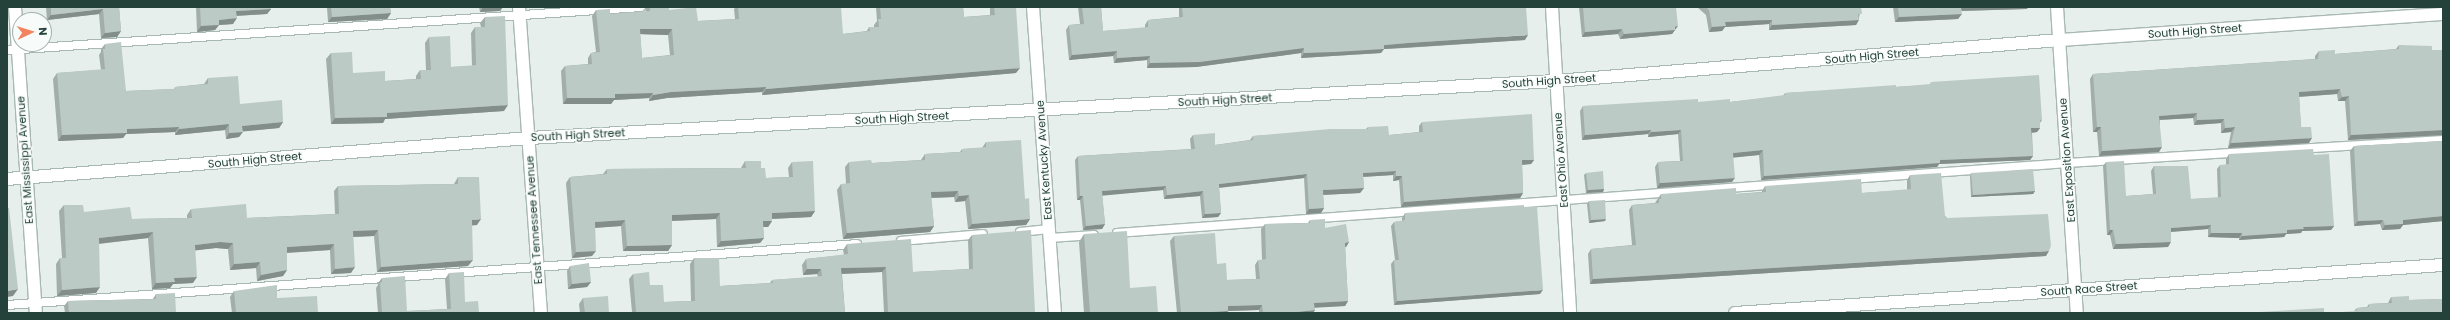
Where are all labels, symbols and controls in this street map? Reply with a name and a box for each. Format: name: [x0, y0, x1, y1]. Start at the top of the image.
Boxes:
north arrow: [12, 12, 52, 52]
street label: South High Street: [2147, 21, 2243, 41]
text: N: [35, 27, 51, 36]
street label: South High Street: [1824, 45, 1920, 67]
street label: South High Street: [1501, 71, 1597, 91]
street label: South High Street: [1177, 91, 1273, 109]
street label: East Mississippi Avenue: [14, 96, 36, 224]
street label: East Exposition Avenue: [2056, 97, 2078, 223]
street label: East Kentucky Avenue: [1033, 100, 1055, 220]
street label: South High Street: [854, 109, 950, 127]
street label: East Ohio Avenue: [1551, 112, 1571, 208]
street label: South High Street: [530, 126, 626, 144]
street label: South High Street: [207, 149, 303, 171]
street label: East Tennessee Avenue: [523, 155, 545, 285]
street label: South Race Street: [2040, 279, 2138, 299]

